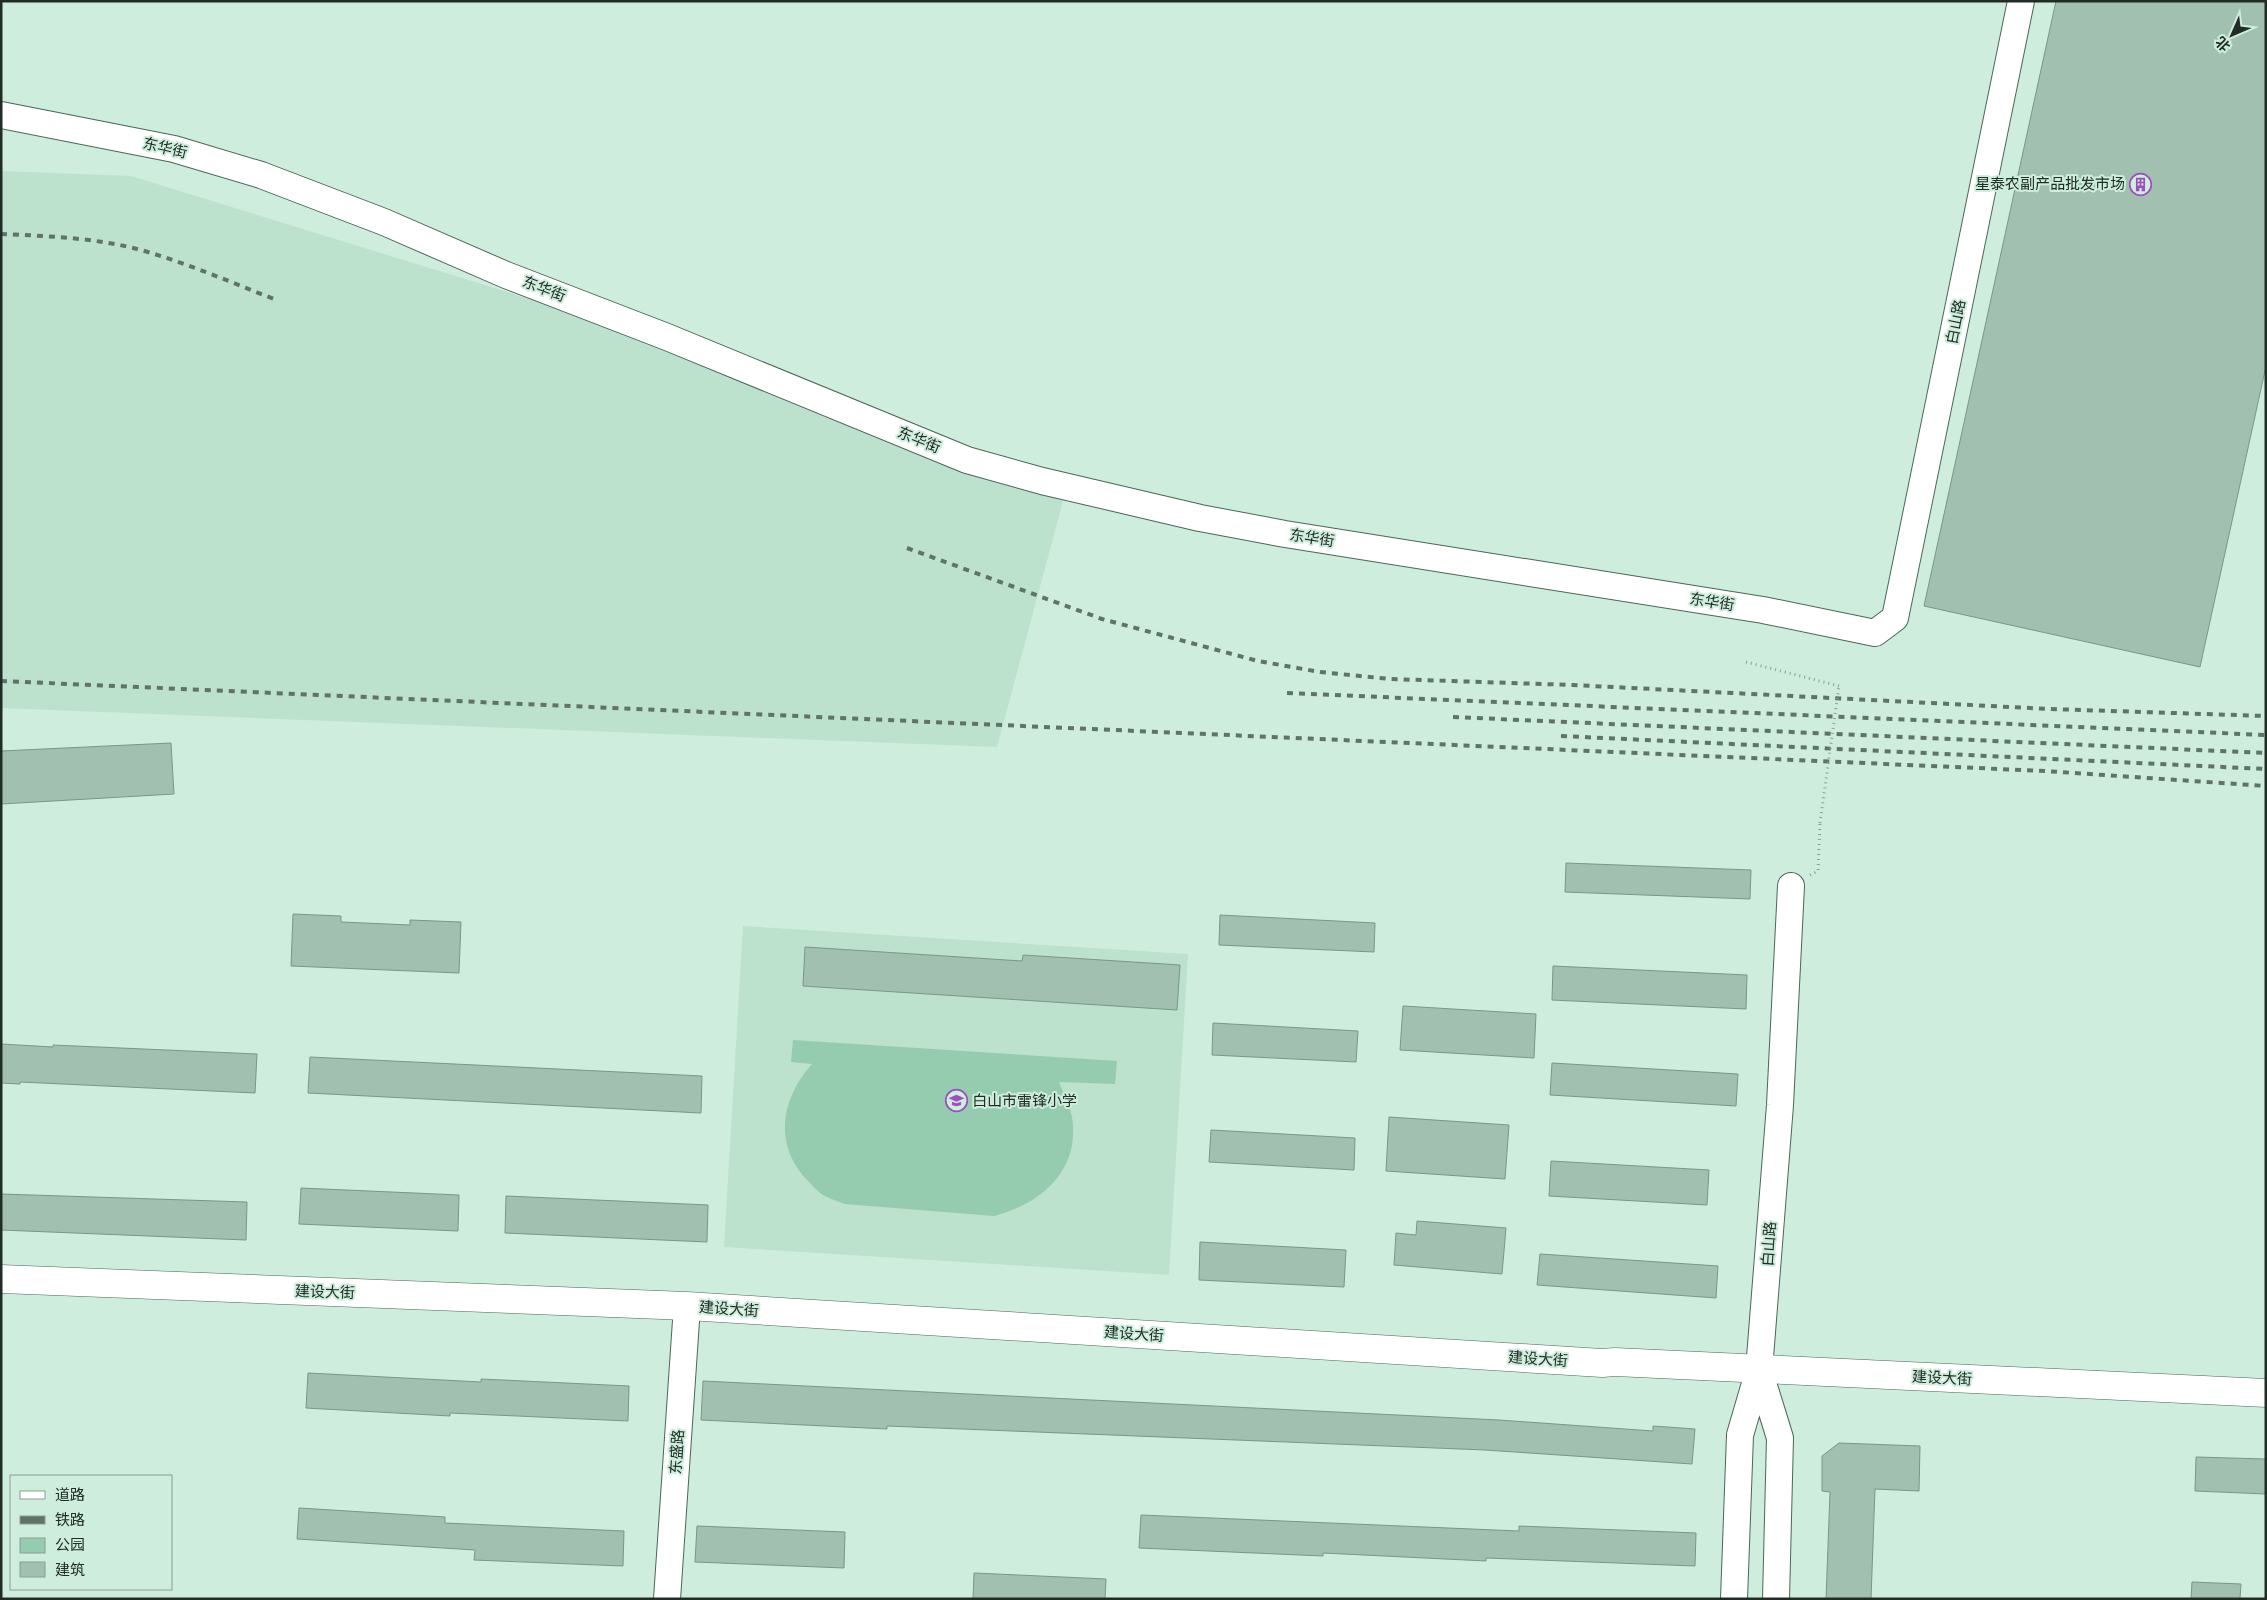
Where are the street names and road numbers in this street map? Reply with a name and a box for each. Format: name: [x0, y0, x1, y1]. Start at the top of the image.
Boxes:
street label: 东华街: [141, 134, 189, 162]
street label: 东华街: [520, 273, 568, 305]
street label: 白山路: [1943, 298, 1969, 346]
street label: 东华街: [895, 423, 943, 457]
street label: 东华街: [1288, 526, 1336, 550]
street label: 东华街: [1688, 590, 1736, 614]
street label: 白山路: [1758, 1221, 1780, 1267]
street label: 建设大街: [295, 1282, 355, 1302]
street label: 建设大街: [698, 1298, 760, 1320]
street label: 建设大街: [1103, 1323, 1165, 1345]
street label: 建设大街: [1507, 1348, 1569, 1370]
street label: 建设大街: [1912, 1367, 1972, 1389]
street label: 东盛路: [666, 1429, 688, 1475]

